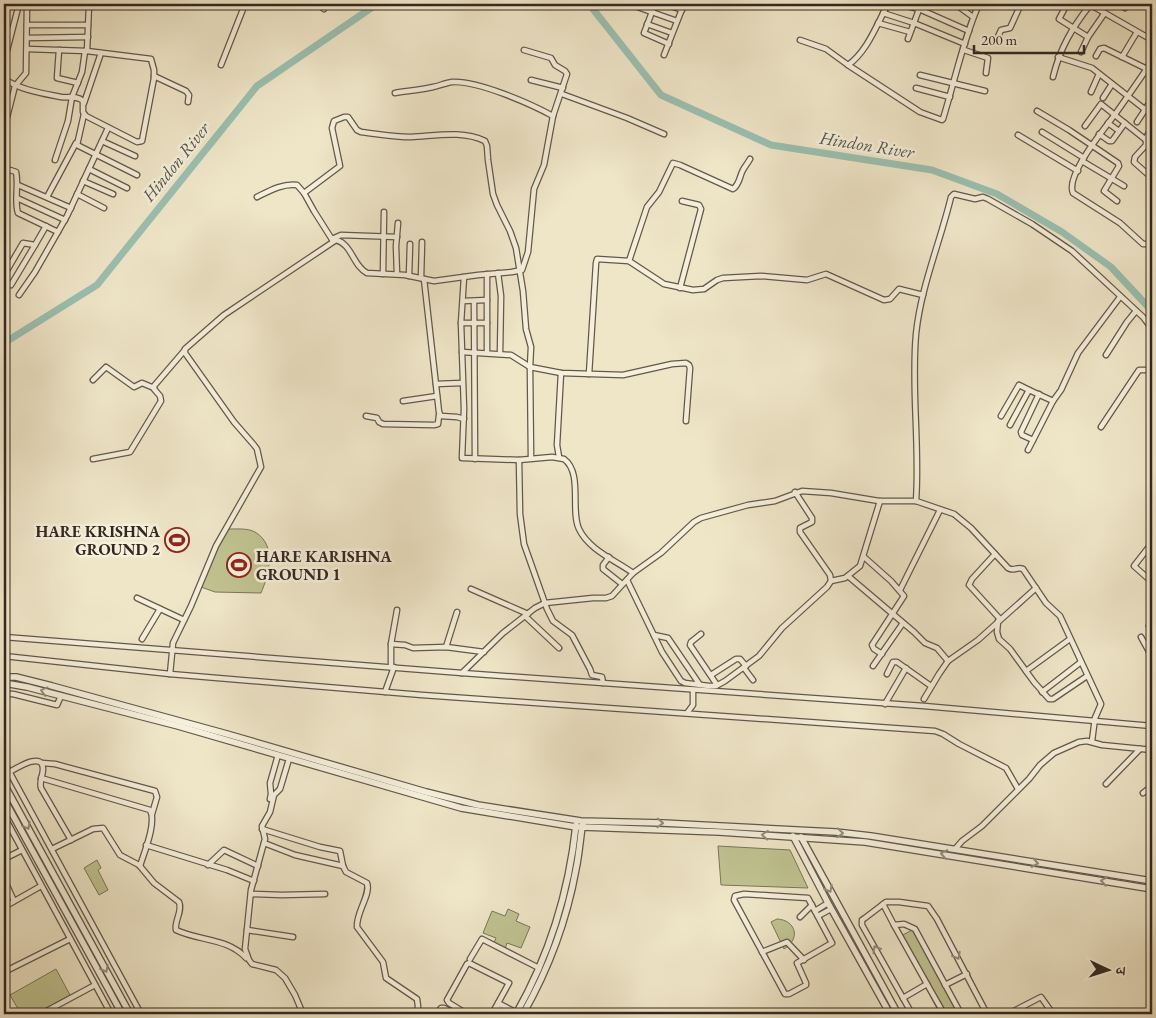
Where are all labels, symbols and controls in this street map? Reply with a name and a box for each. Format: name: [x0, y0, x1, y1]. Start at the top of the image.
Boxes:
scale bar: [974, 22, 1084, 54]
text: 200 m: [981, 30, 1018, 49]
water label: Hindon River: [136, 117, 215, 207]
water label: Hindon River: [817, 126, 917, 163]
place label: HARE KRISHNA GROUND 2: [36, 521, 161, 560]
sports icon: HARE KRISHNA GROUND 2: [164, 527, 190, 553]
place label: HARE KARISHNA GROUND 1: [256, 546, 392, 585]
sports icon: HARE KARISHNA GROUND 1: [226, 552, 252, 578]
one-way arrow: [39, 686, 48, 697]
one-way arrow: [657, 818, 665, 828]
one-way arrow: [21, 821, 31, 830]
one-way arrow: [836, 827, 844, 838]
one-way arrow: [761, 830, 769, 841]
one-way arrow: [939, 849, 948, 859]
one-way arrow: [1031, 857, 1039, 868]
one-way arrow: [1100, 876, 1108, 887]
one-way arrow: [823, 883, 833, 892]
one-way arrow: [872, 946, 882, 955]
north arrow: [1084, 946, 1134, 996]
one-way arrow: [951, 950, 961, 959]
one-way arrow: [99, 964, 109, 973]
text: उ: [1112, 966, 1130, 976]

